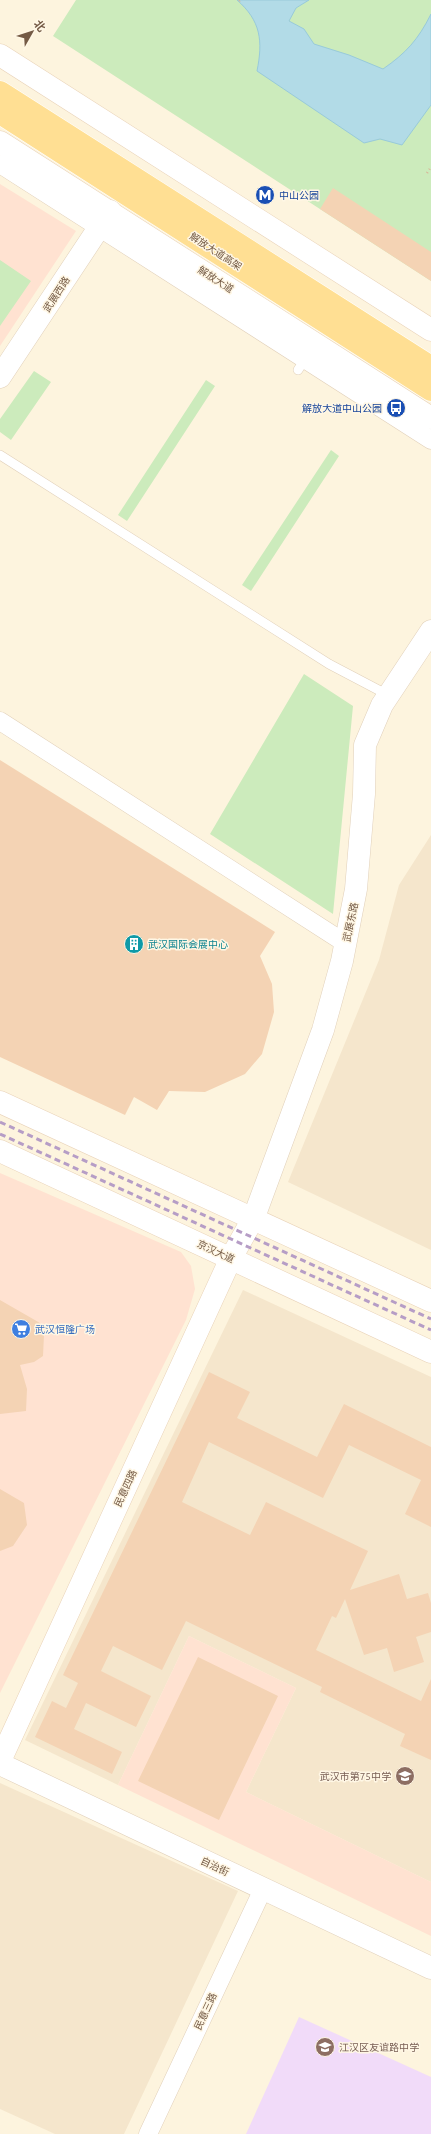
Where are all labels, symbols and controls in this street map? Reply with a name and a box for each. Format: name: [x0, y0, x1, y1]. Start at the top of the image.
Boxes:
north arrow: [12, 12, 52, 52]
text: 北: [32, 18, 48, 34]
metro station icon: 中山公园: [254, 184, 276, 206]
place label: 中山公园: [279, 190, 319, 201]
street label: 解放大道高架: [188, 230, 244, 272]
street label: 解放大道: [196, 264, 235, 295]
street label: 武展西路: [41, 275, 72, 314]
bus stop icon: 解放大道中山公园: [385, 397, 407, 419]
place label: 解放大道中山公园: [302, 403, 382, 414]
street label: 武展东路: [341, 901, 360, 943]
building icon: 武汉国际会展中心: [123, 933, 145, 955]
place label: 武汉国际会展中心: [148, 939, 228, 950]
street label: 京汉大道: [195, 1238, 236, 1265]
supermarket icon: 武汉恒隆广场: [10, 1318, 32, 1340]
place label: 武汉恒隆广场: [35, 1324, 95, 1335]
street label: 民意四路: [112, 1468, 139, 1509]
school or university icon: 武汉市第75中学: [394, 1765, 416, 1787]
place label: 武汉市第75中学: [320, 1771, 391, 1782]
street label: 自治街: [199, 1855, 231, 1878]
street label: 民意三路: [192, 1991, 219, 2032]
school or university icon: 江汉区友谊路中学: [314, 2036, 336, 2058]
place label: 江汉区友谊路中学: [339, 2042, 419, 2053]

